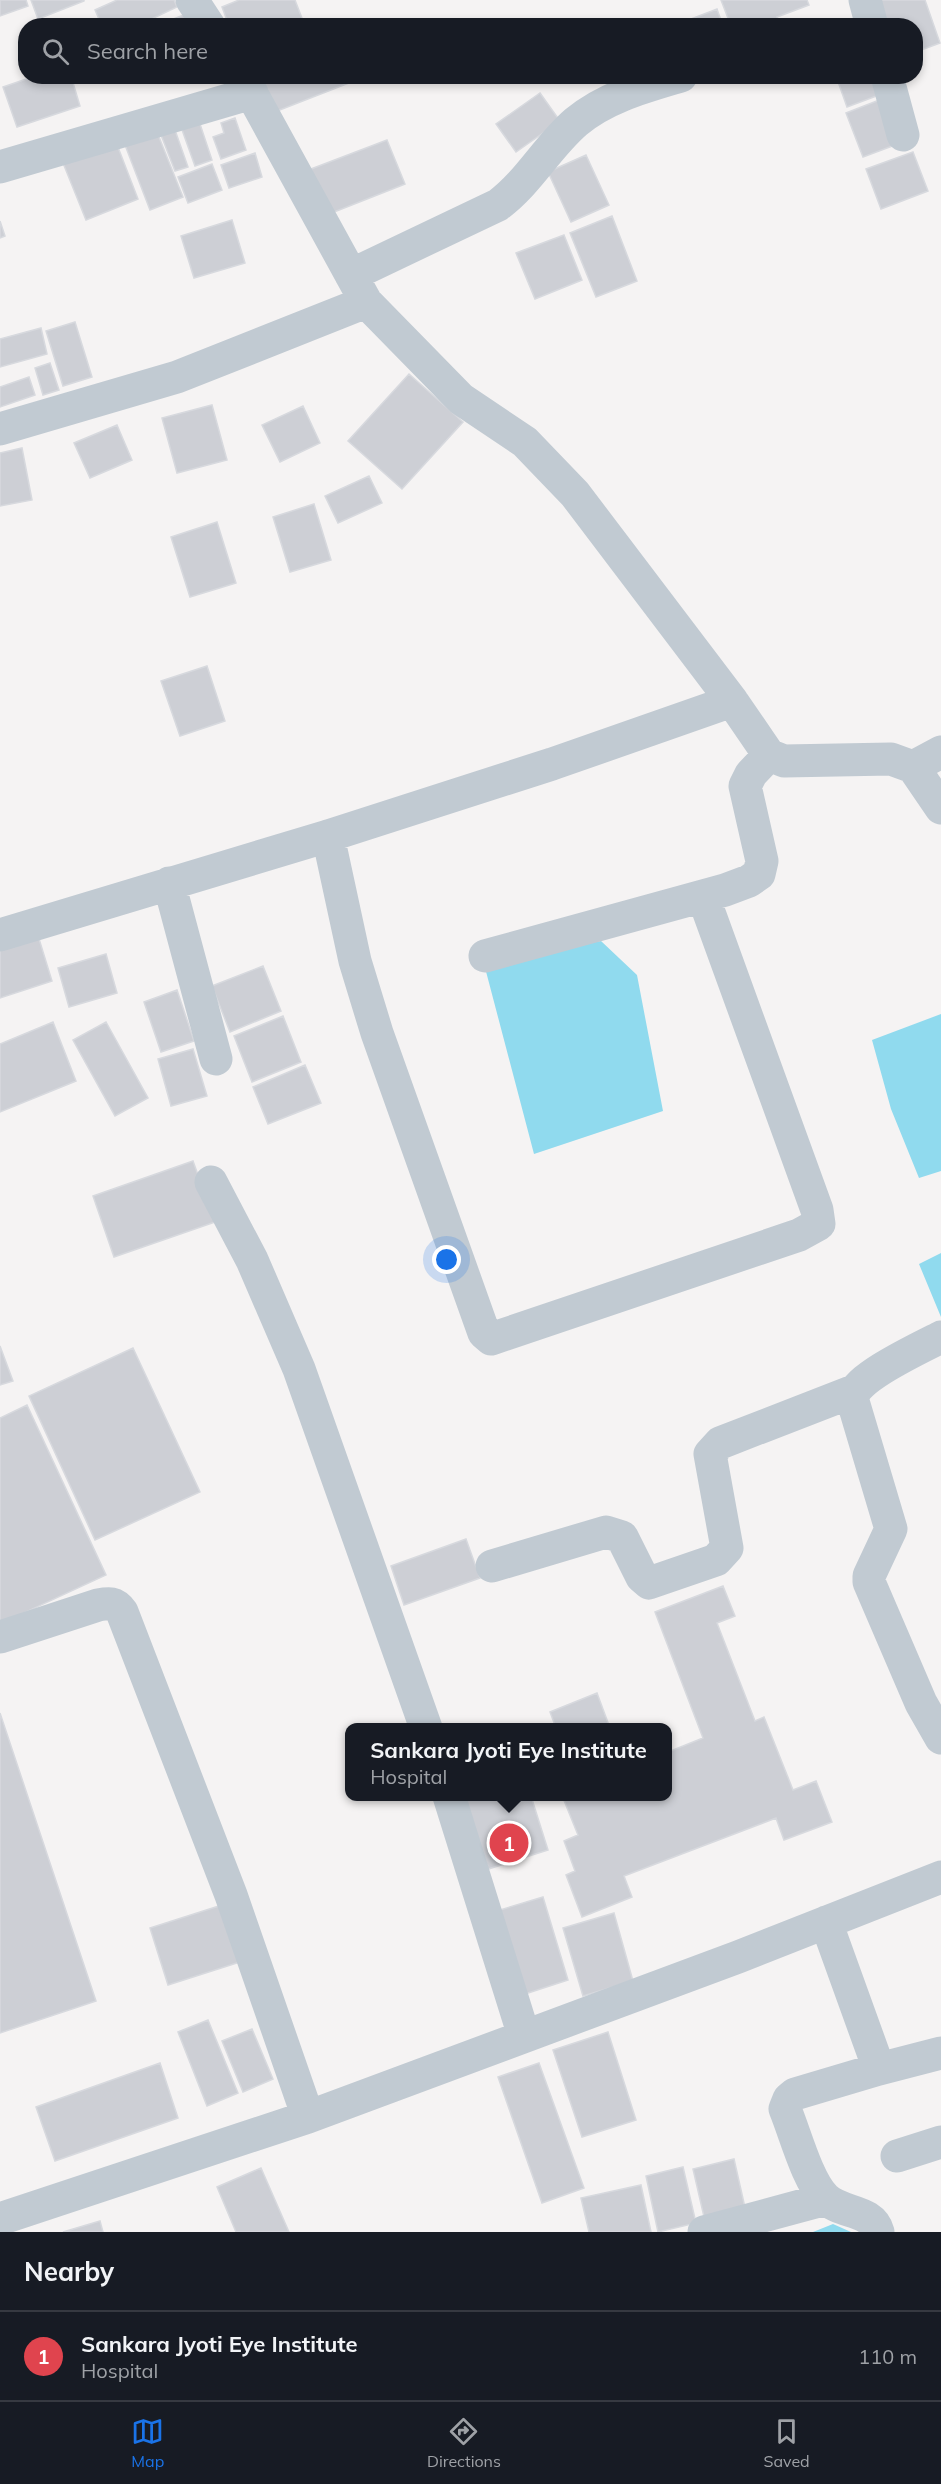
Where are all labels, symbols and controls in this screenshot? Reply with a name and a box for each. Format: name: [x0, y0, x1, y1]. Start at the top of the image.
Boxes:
search box: [18, 18, 923, 84]
icon: search: [39, 35, 72, 68]
text: Search here: [87, 37, 208, 65]
your location: [432, 1245, 461, 1274]
popup: [345, 1723, 672, 1801]
text: Sankara Jyoti Eye Institute: [370, 1736, 647, 1764]
text: Hospital: [370, 1764, 447, 1789]
pin: 1: [490, 1820, 528, 1866]
text: Nearby: [24, 2255, 114, 2288]
text: Sankara Jyoti Eye Institute: [81, 2330, 358, 2358]
text: 1: [38, 2344, 50, 2369]
text: 110 m: [858, 2344, 917, 2369]
text: Hospital: [81, 2358, 158, 2383]
tab: Map: [131, 2415, 164, 2471]
tab: Directions: [427, 2415, 501, 2471]
tab: Saved: [764, 2415, 810, 2471]

